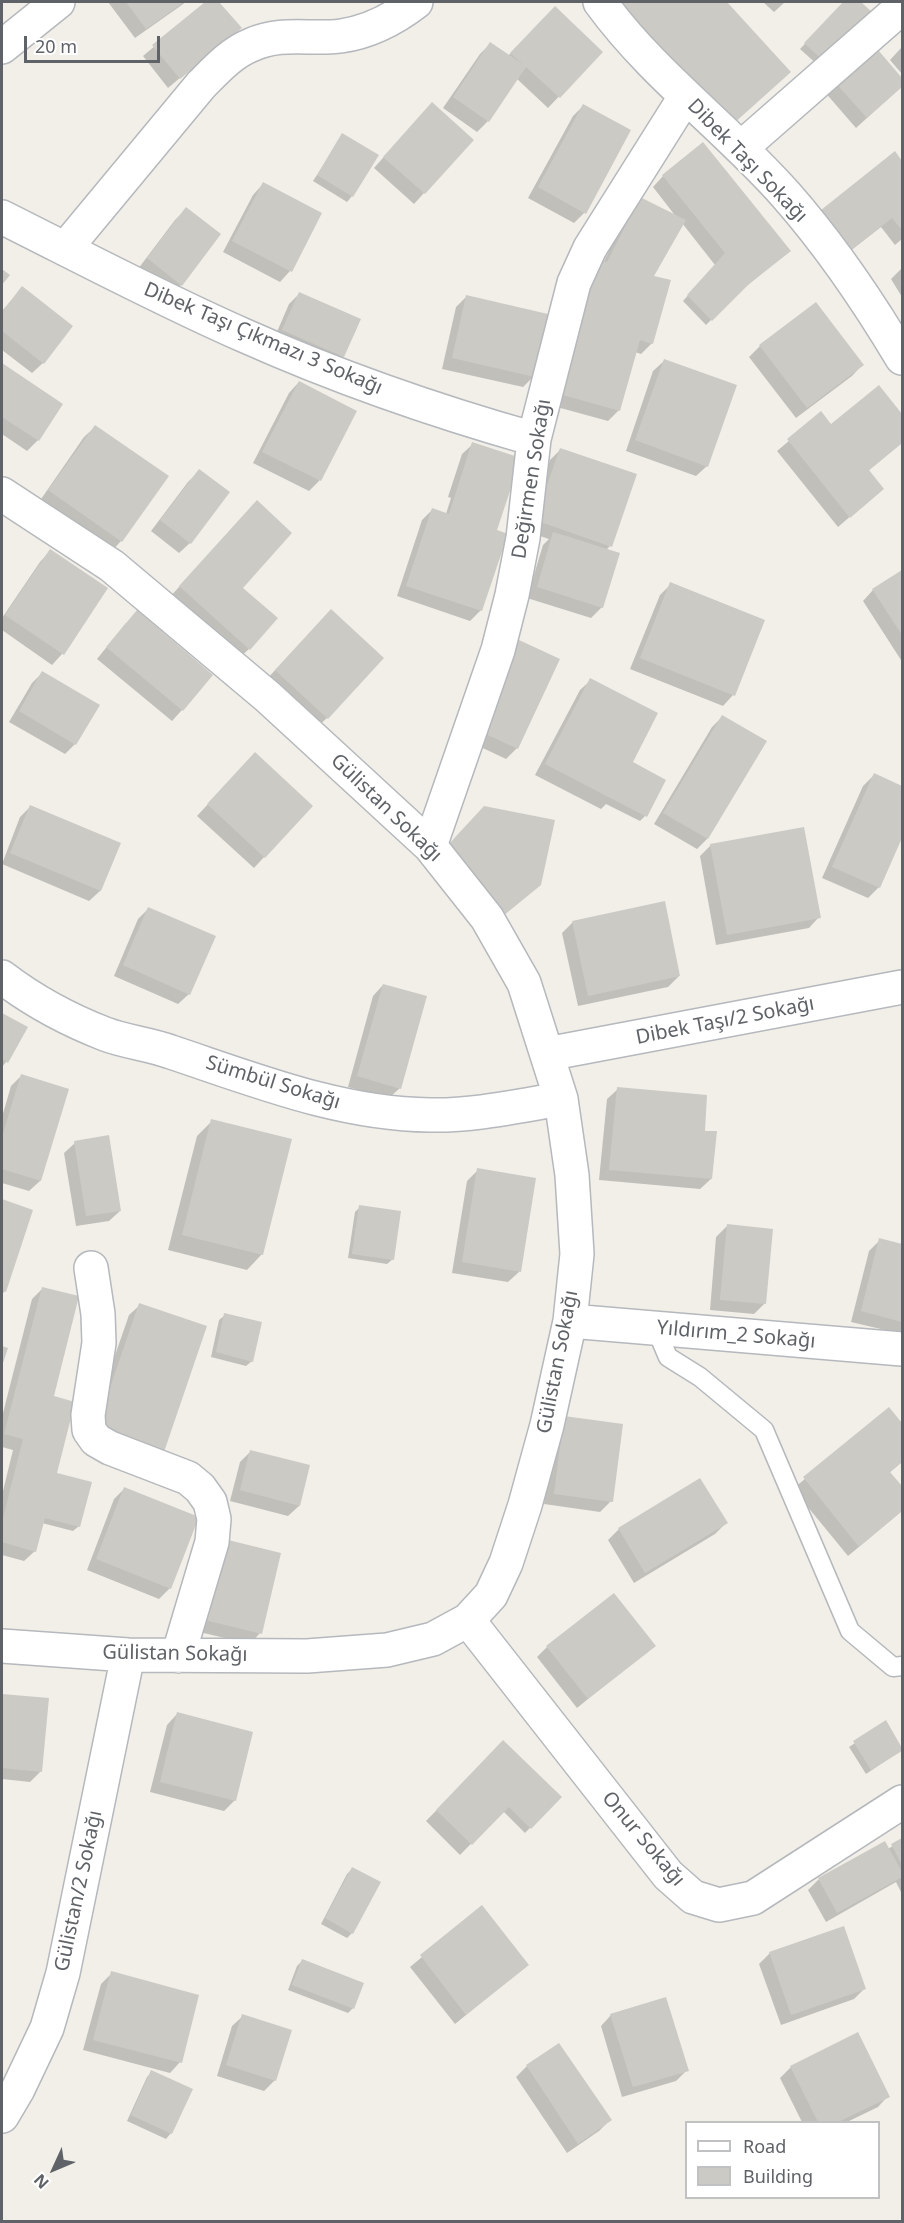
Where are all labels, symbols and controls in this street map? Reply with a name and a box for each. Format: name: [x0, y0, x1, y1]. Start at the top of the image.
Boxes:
scale bar: [27, 24, 164, 62]
text: 20 m: [35, 34, 77, 58]
street label: Dibek Taşı Sokağı: [682, 94, 812, 228]
street label: Dibek Taşı Çıkmazı 3 Sokağı: [140, 278, 386, 400]
street label: Değirmen Sokağı: [508, 397, 556, 561]
street label: Gülistan Sokağı: [325, 749, 447, 867]
street label: Dibek Taşı/2 Sokağı: [634, 992, 816, 1050]
street label: Sümbül Sokağı: [203, 1051, 343, 1115]
street label: Gülistan Sokağı: [532, 1288, 584, 1436]
street label: Yıldırım_2 Sokağı: [656, 1316, 816, 1354]
street label: Gülistan Sokağı: [102, 1641, 248, 1667]
street label: Onur Sokağı: [596, 1787, 690, 1891]
street label: Gülistan/2 Sokağı: [50, 1808, 108, 1974]
legend: [685, 2121, 880, 2199]
text: Road: [743, 2134, 786, 2158]
north arrow: [24, 2139, 84, 2199]
text: Building: [743, 2164, 813, 2188]
text: N: [29, 2169, 53, 2194]

